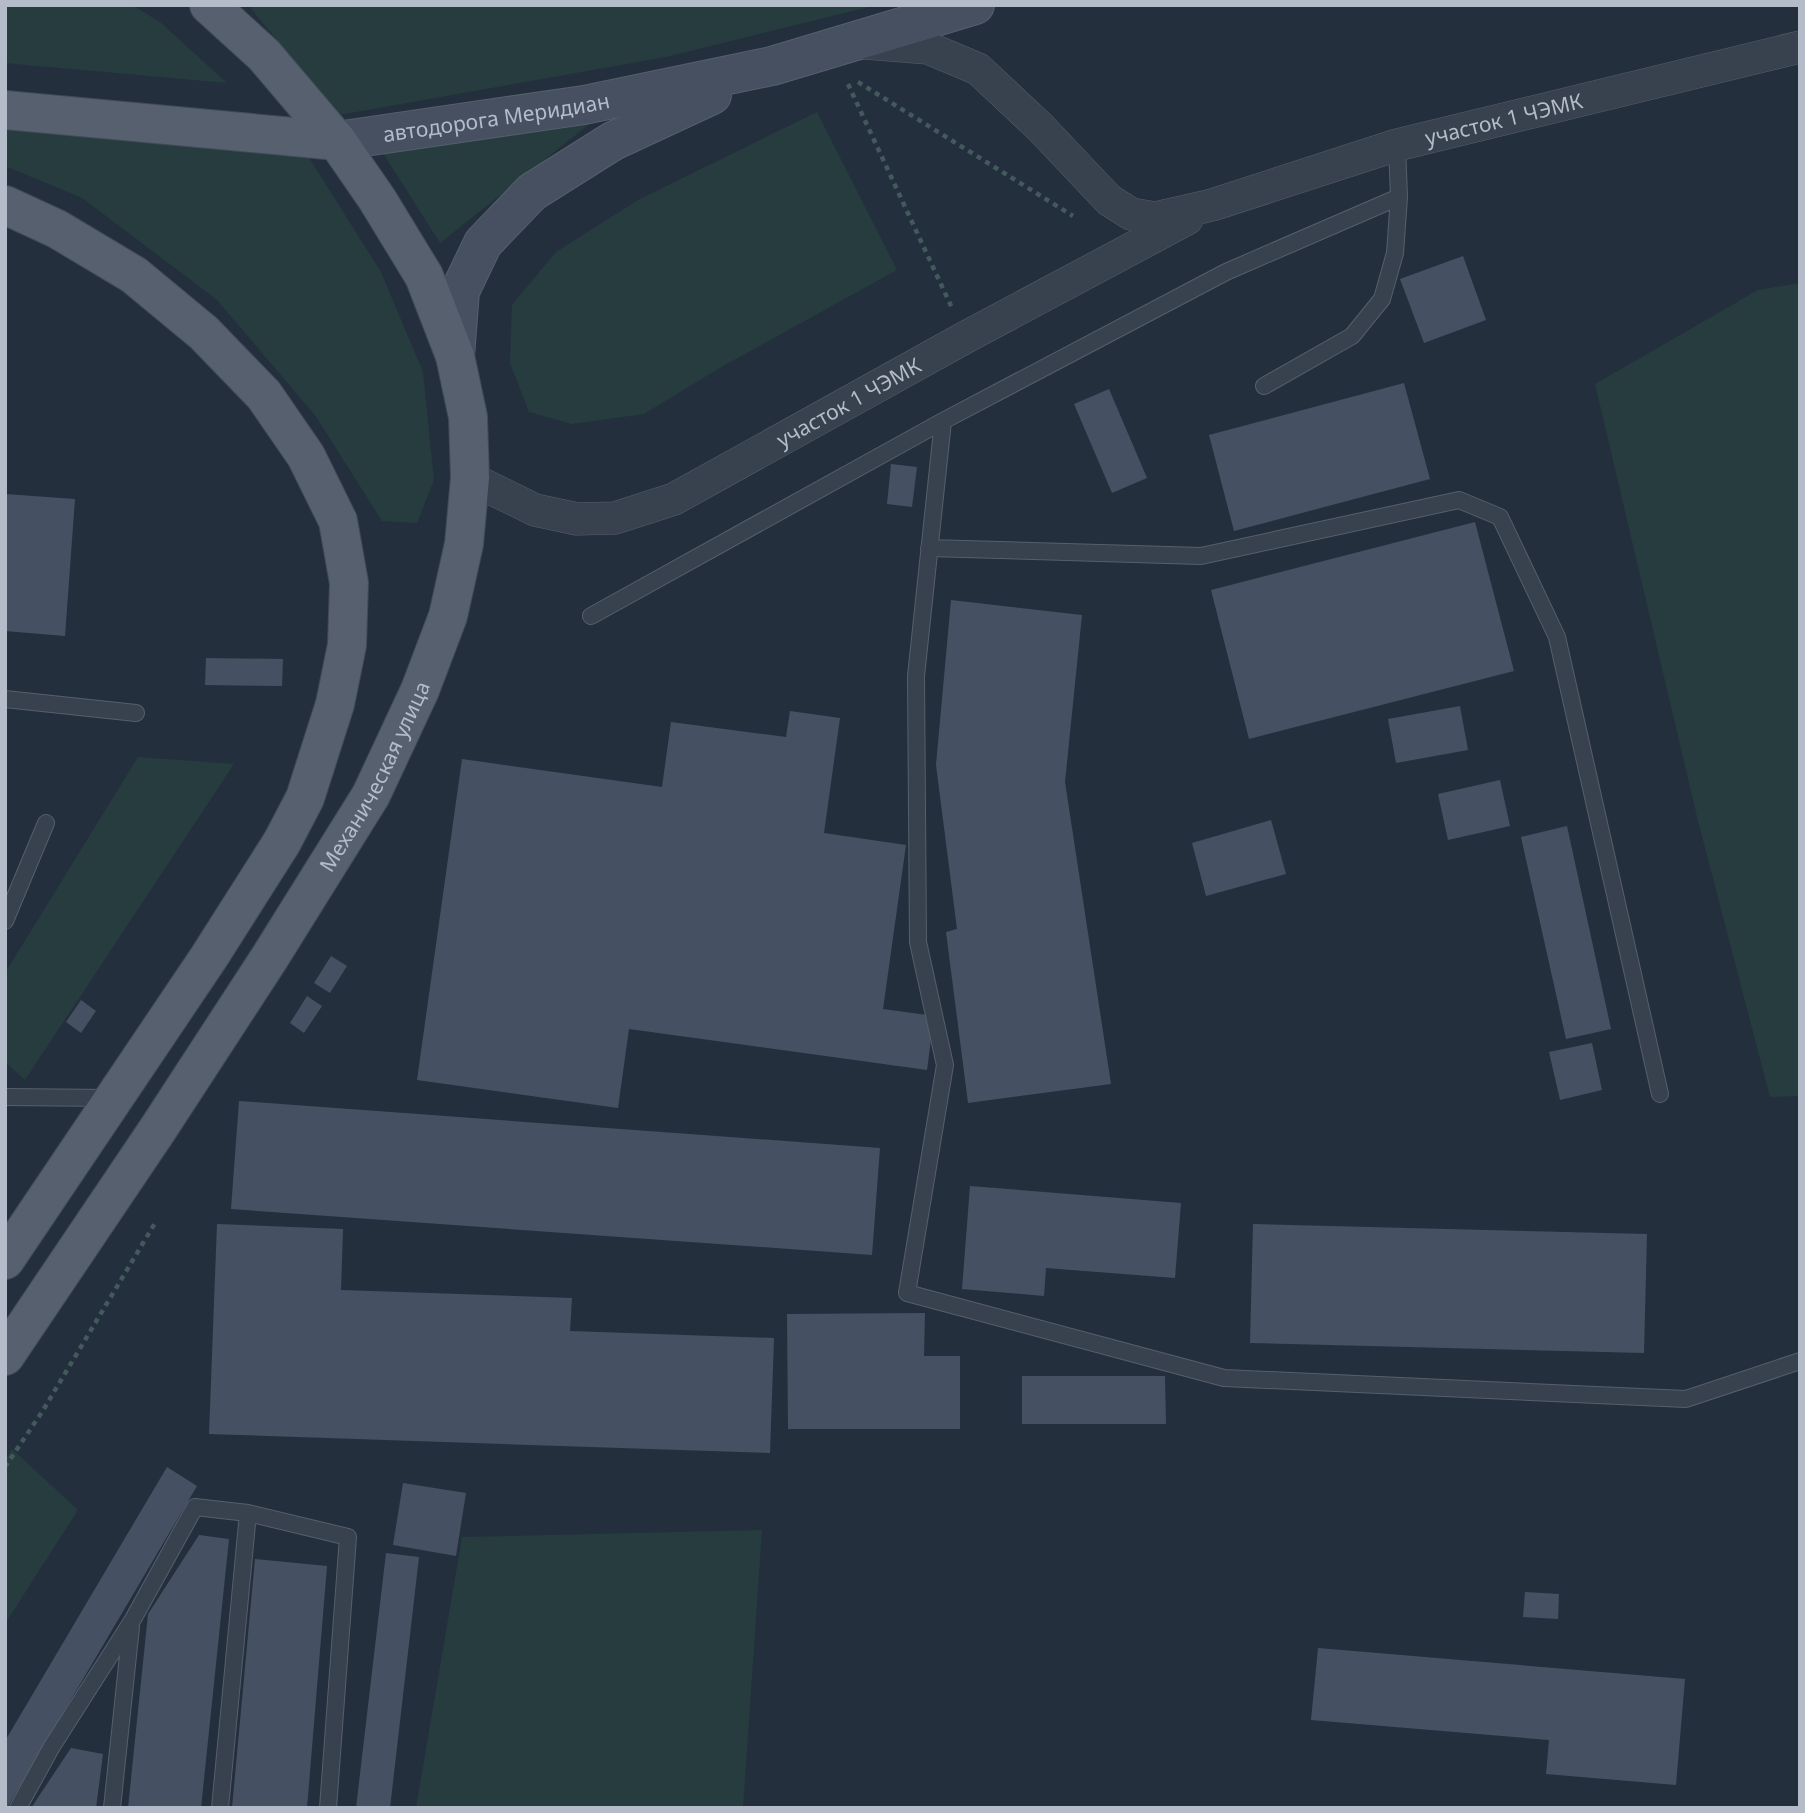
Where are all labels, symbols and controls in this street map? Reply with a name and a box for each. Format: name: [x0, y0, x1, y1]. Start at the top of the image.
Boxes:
street label: автодорога Меридиан: [381, 86, 612, 148]
street label: участок 1 ЧЭМК: [1422, 86, 1585, 152]
street label: участок 1 ЧЭМК: [771, 351, 926, 454]
street label: Механическая улица: [313, 677, 436, 877]

